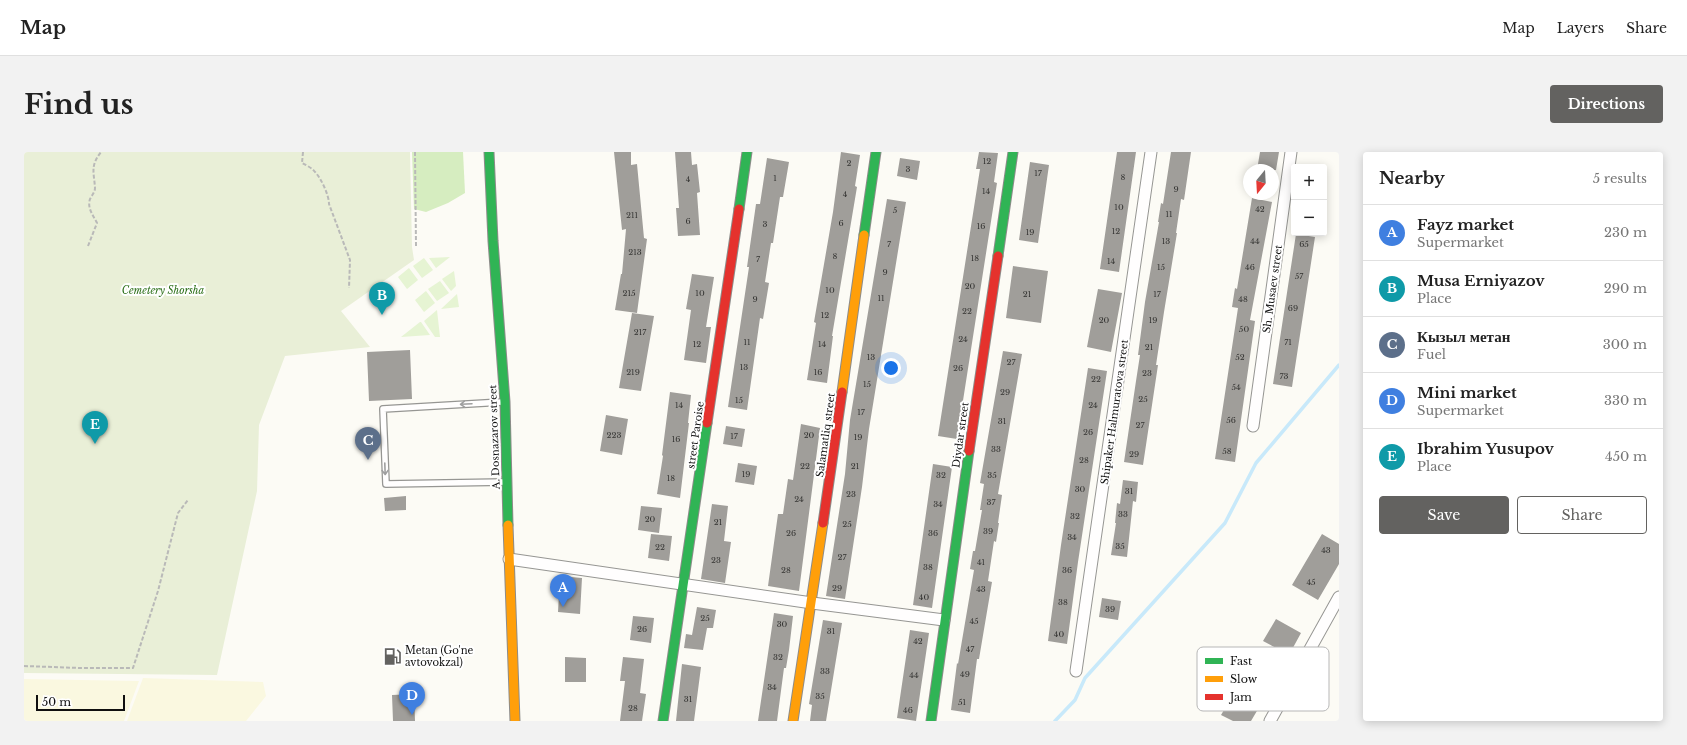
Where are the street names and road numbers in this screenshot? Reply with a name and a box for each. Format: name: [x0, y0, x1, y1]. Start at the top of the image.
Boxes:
street label: Sh. Musaev street: [1260, 244, 1285, 334]
street label: Shipaker Halmuratova street: [1098, 338, 1131, 485]
street label: A. Dosnazarov street: [486, 384, 503, 490]
street label: Salamatliq street: [813, 392, 838, 478]
street label: street Paroise: [684, 400, 707, 470]
street label: Diydar street: [949, 401, 972, 469]

